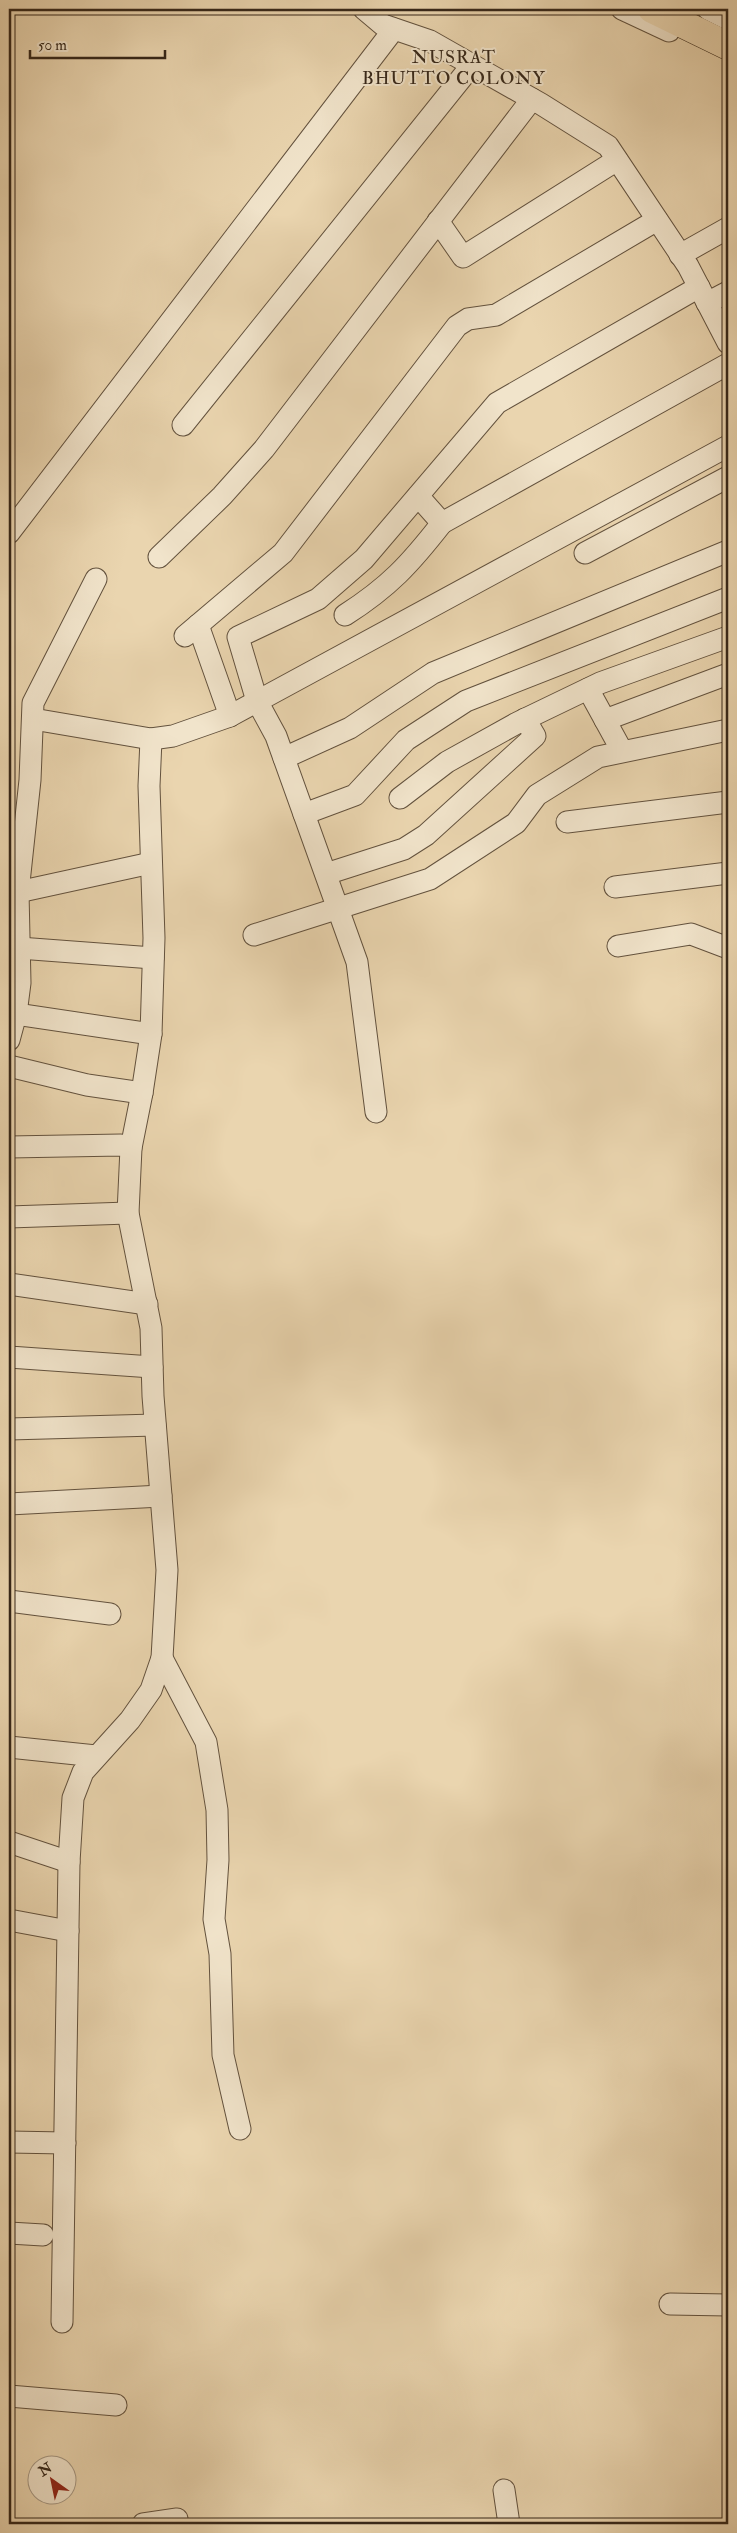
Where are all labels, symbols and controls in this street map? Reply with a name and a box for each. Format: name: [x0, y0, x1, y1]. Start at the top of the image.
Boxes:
scale bar: [30, 28, 165, 60]
text: 50 m: [38, 36, 67, 55]
district label: NUSRAT BHUTTO COLONY: [362, 46, 546, 90]
north arrow: [28, 2456, 78, 2506]
text: N: [34, 2459, 55, 2481]

